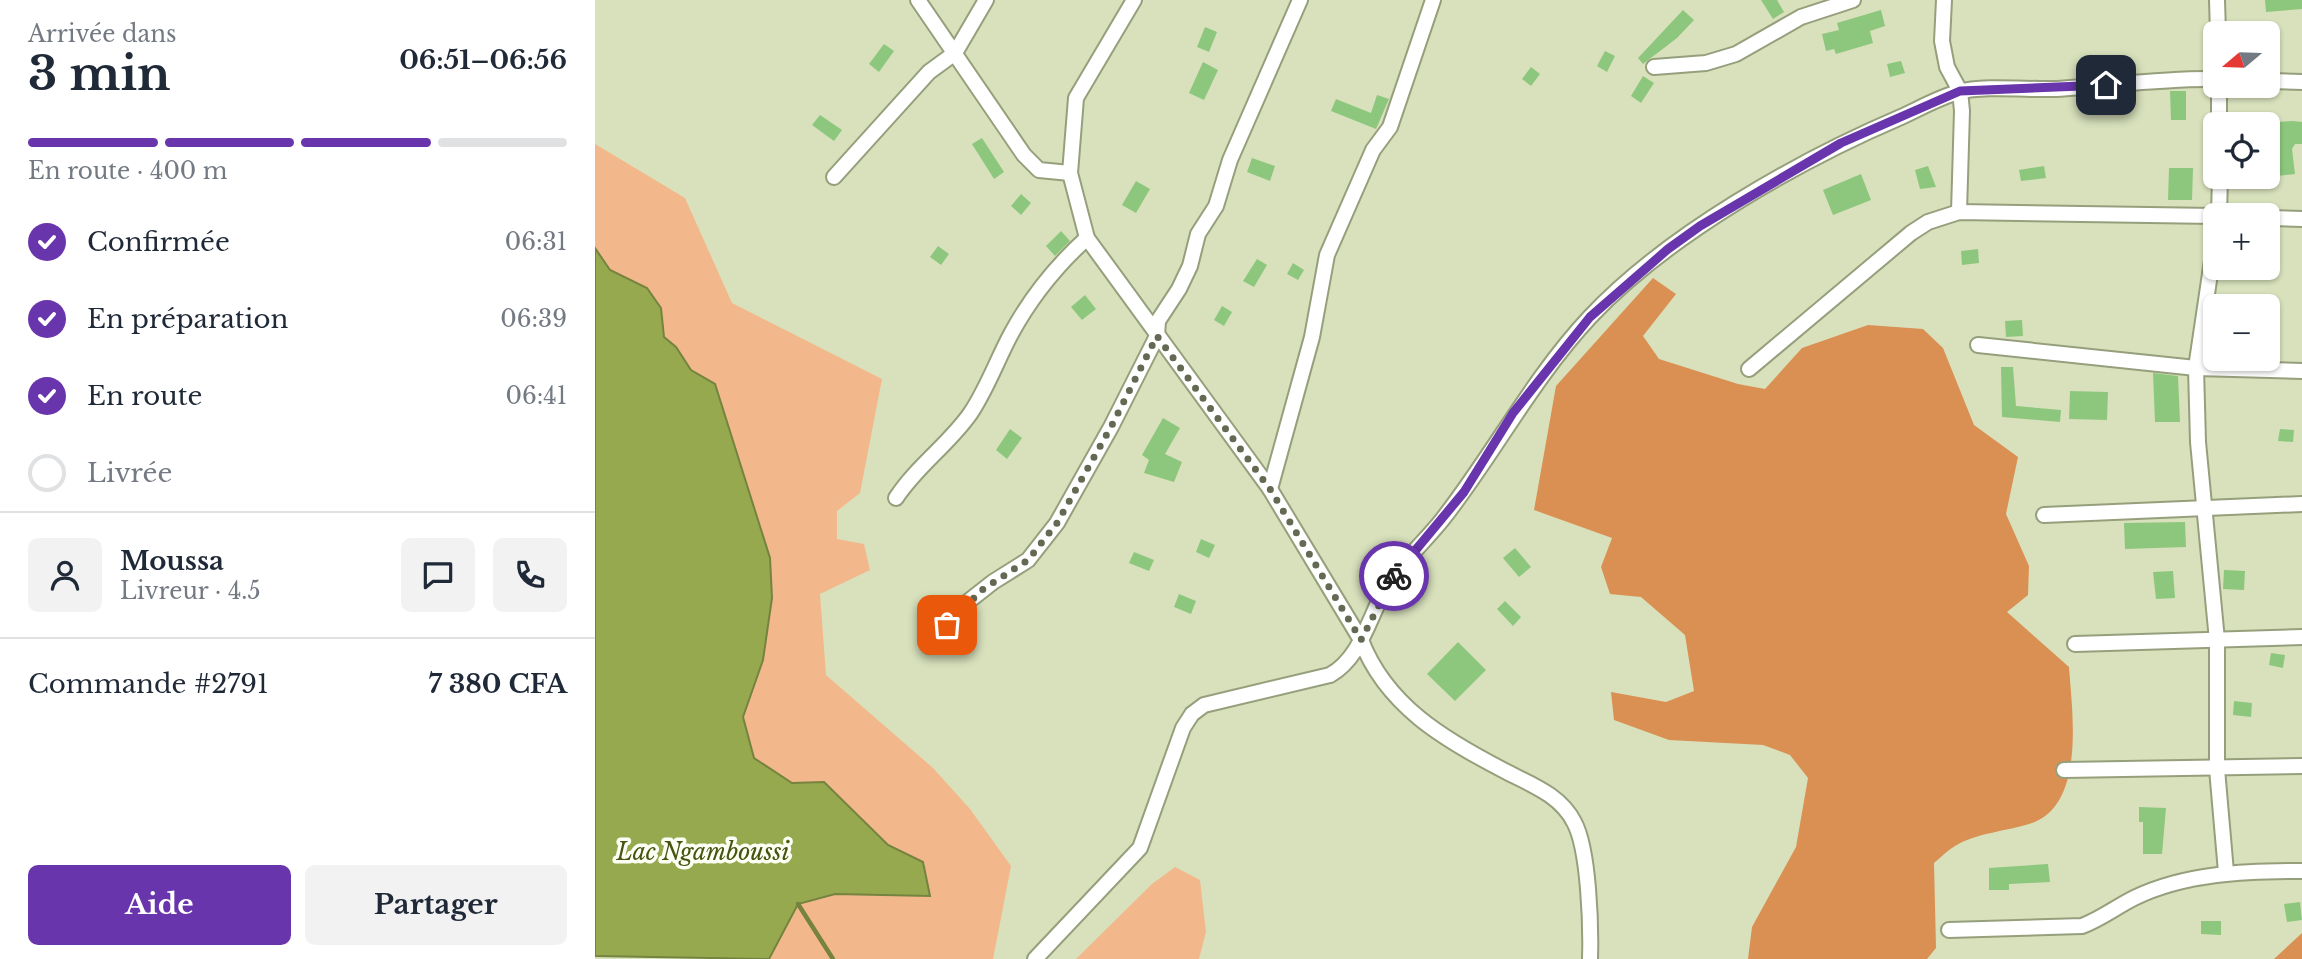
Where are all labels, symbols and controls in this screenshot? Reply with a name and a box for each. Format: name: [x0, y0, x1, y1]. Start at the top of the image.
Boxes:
text: Arrivée dans: [28, 20, 176, 48]
north arrow: [2203, 21, 2280, 98]
map controls: [2203, 21, 2280, 371]
text: 06:51–06:56: [399, 44, 567, 76]
text: 3 min: [28, 45, 170, 102]
pin: [2076, 55, 2136, 115]
icon: home: [2087, 66, 2125, 104]
button: locate: [2203, 112, 2280, 189]
text: En route · 400 m: [28, 157, 228, 185]
button: +: [2203, 203, 2280, 280]
icon: check: [28, 223, 66, 261]
text: Confirmée: [87, 226, 230, 258]
text: 06:31: [505, 228, 567, 256]
button: −: [2203, 294, 2280, 371]
icon: check: [28, 300, 66, 338]
text: En préparation: [87, 303, 288, 335]
text: 06:39: [500, 305, 567, 333]
icon: check: [28, 377, 66, 415]
text: En route: [87, 380, 203, 412]
text: 06:41: [506, 382, 567, 410]
text: Livrée: [87, 457, 172, 489]
button: person: [28, 538, 102, 612]
button: chat: [401, 538, 475, 612]
button: phone: [493, 538, 567, 612]
courier: [1359, 541, 1429, 611]
text: Moussa: [120, 545, 224, 577]
icon: bike: [1375, 557, 1413, 595]
text: Livreur · 4.5: [120, 577, 261, 605]
pin: [917, 595, 977, 655]
icon: bag: [928, 606, 966, 644]
text: Commande #2791: [28, 668, 269, 700]
text: 7 380 CFA: [428, 668, 567, 700]
water label: Lac Ngamboussi: [616, 838, 789, 866]
button: Aide: [28, 865, 291, 945]
button: Partager: [305, 865, 567, 945]

